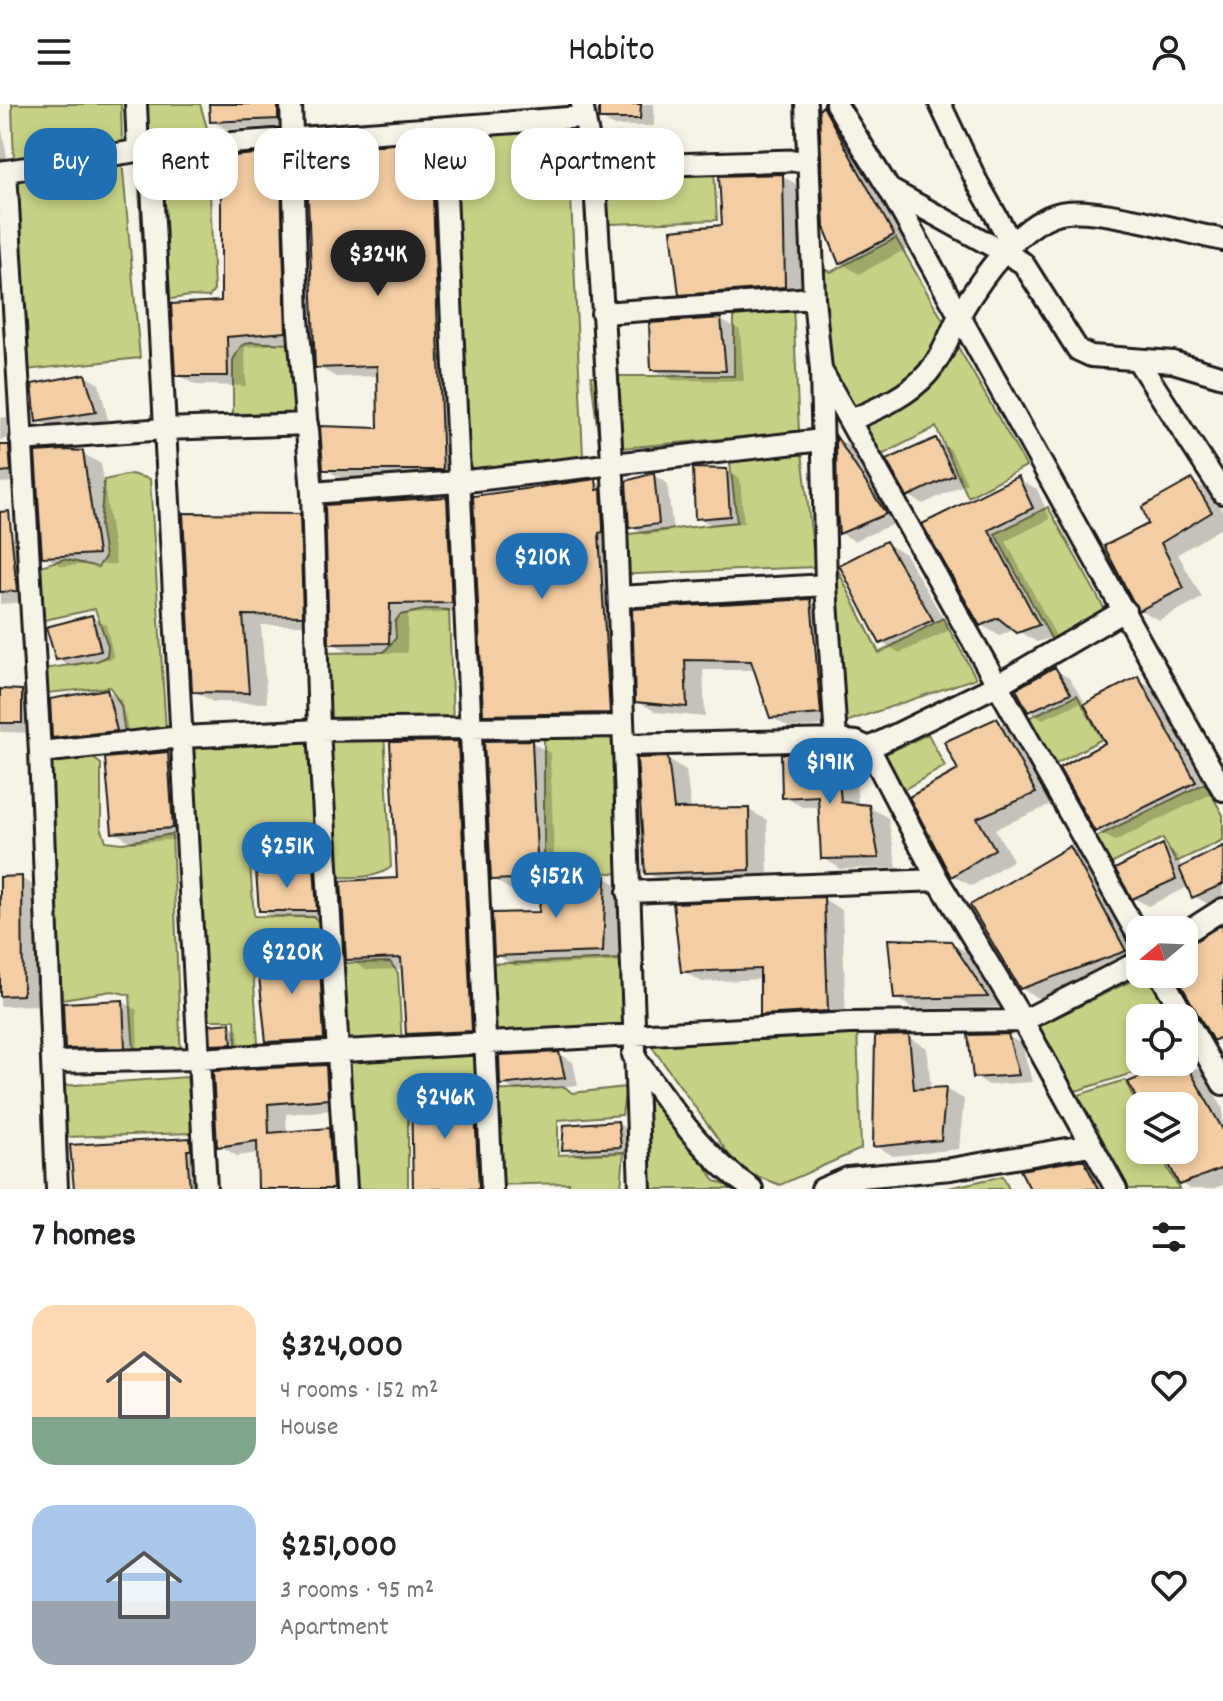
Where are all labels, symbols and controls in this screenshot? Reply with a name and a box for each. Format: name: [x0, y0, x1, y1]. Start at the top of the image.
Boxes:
text: Habito: [568, 26, 655, 78]
icon: menu: [32, 30, 76, 74]
icon: person: [1147, 30, 1191, 74]
chip: Buy: [24, 128, 117, 200]
chip: Rent: [133, 128, 238, 200]
chip: Filters: [254, 128, 379, 200]
chip: New: [395, 128, 495, 200]
chip: Apartment: [511, 128, 684, 200]
pin: $324K: [322, 230, 434, 298]
text: $324K: [349, 237, 407, 274]
pin: $210K: [486, 533, 598, 601]
text: $210K: [514, 540, 570, 577]
pin: $191K: [774, 738, 886, 806]
text: $191K: [806, 745, 854, 782]
pin: $251K: [231, 822, 343, 890]
text: $251K: [260, 829, 314, 866]
pin: $152K: [500, 852, 612, 920]
text: $152K: [529, 859, 583, 896]
north arrow: [1126, 916, 1198, 988]
map controls: [1126, 916, 1198, 1164]
pin: $220K: [236, 928, 348, 996]
text: $220K: [261, 935, 323, 972]
button: locate: [1126, 1004, 1198, 1076]
pin: $246K: [389, 1073, 501, 1141]
text: $246K: [415, 1080, 475, 1117]
button: layers: [1126, 1092, 1198, 1164]
text: 7 homes: [32, 1213, 136, 1262]
icon: filters: [1147, 1215, 1191, 1259]
text: $324,000: [280, 1324, 403, 1373]
icon: home: [96, 1337, 192, 1433]
icon: heart: [1147, 1363, 1191, 1407]
text: 4 rooms · 152 m²: [280, 1373, 439, 1410]
text: House: [280, 1410, 338, 1447]
text: $251,000: [280, 1524, 397, 1573]
icon: home: [96, 1537, 192, 1633]
icon: heart: [1147, 1563, 1191, 1607]
text: 3 rooms · 95 m²: [280, 1573, 434, 1610]
text: Apartment: [280, 1610, 389, 1647]

